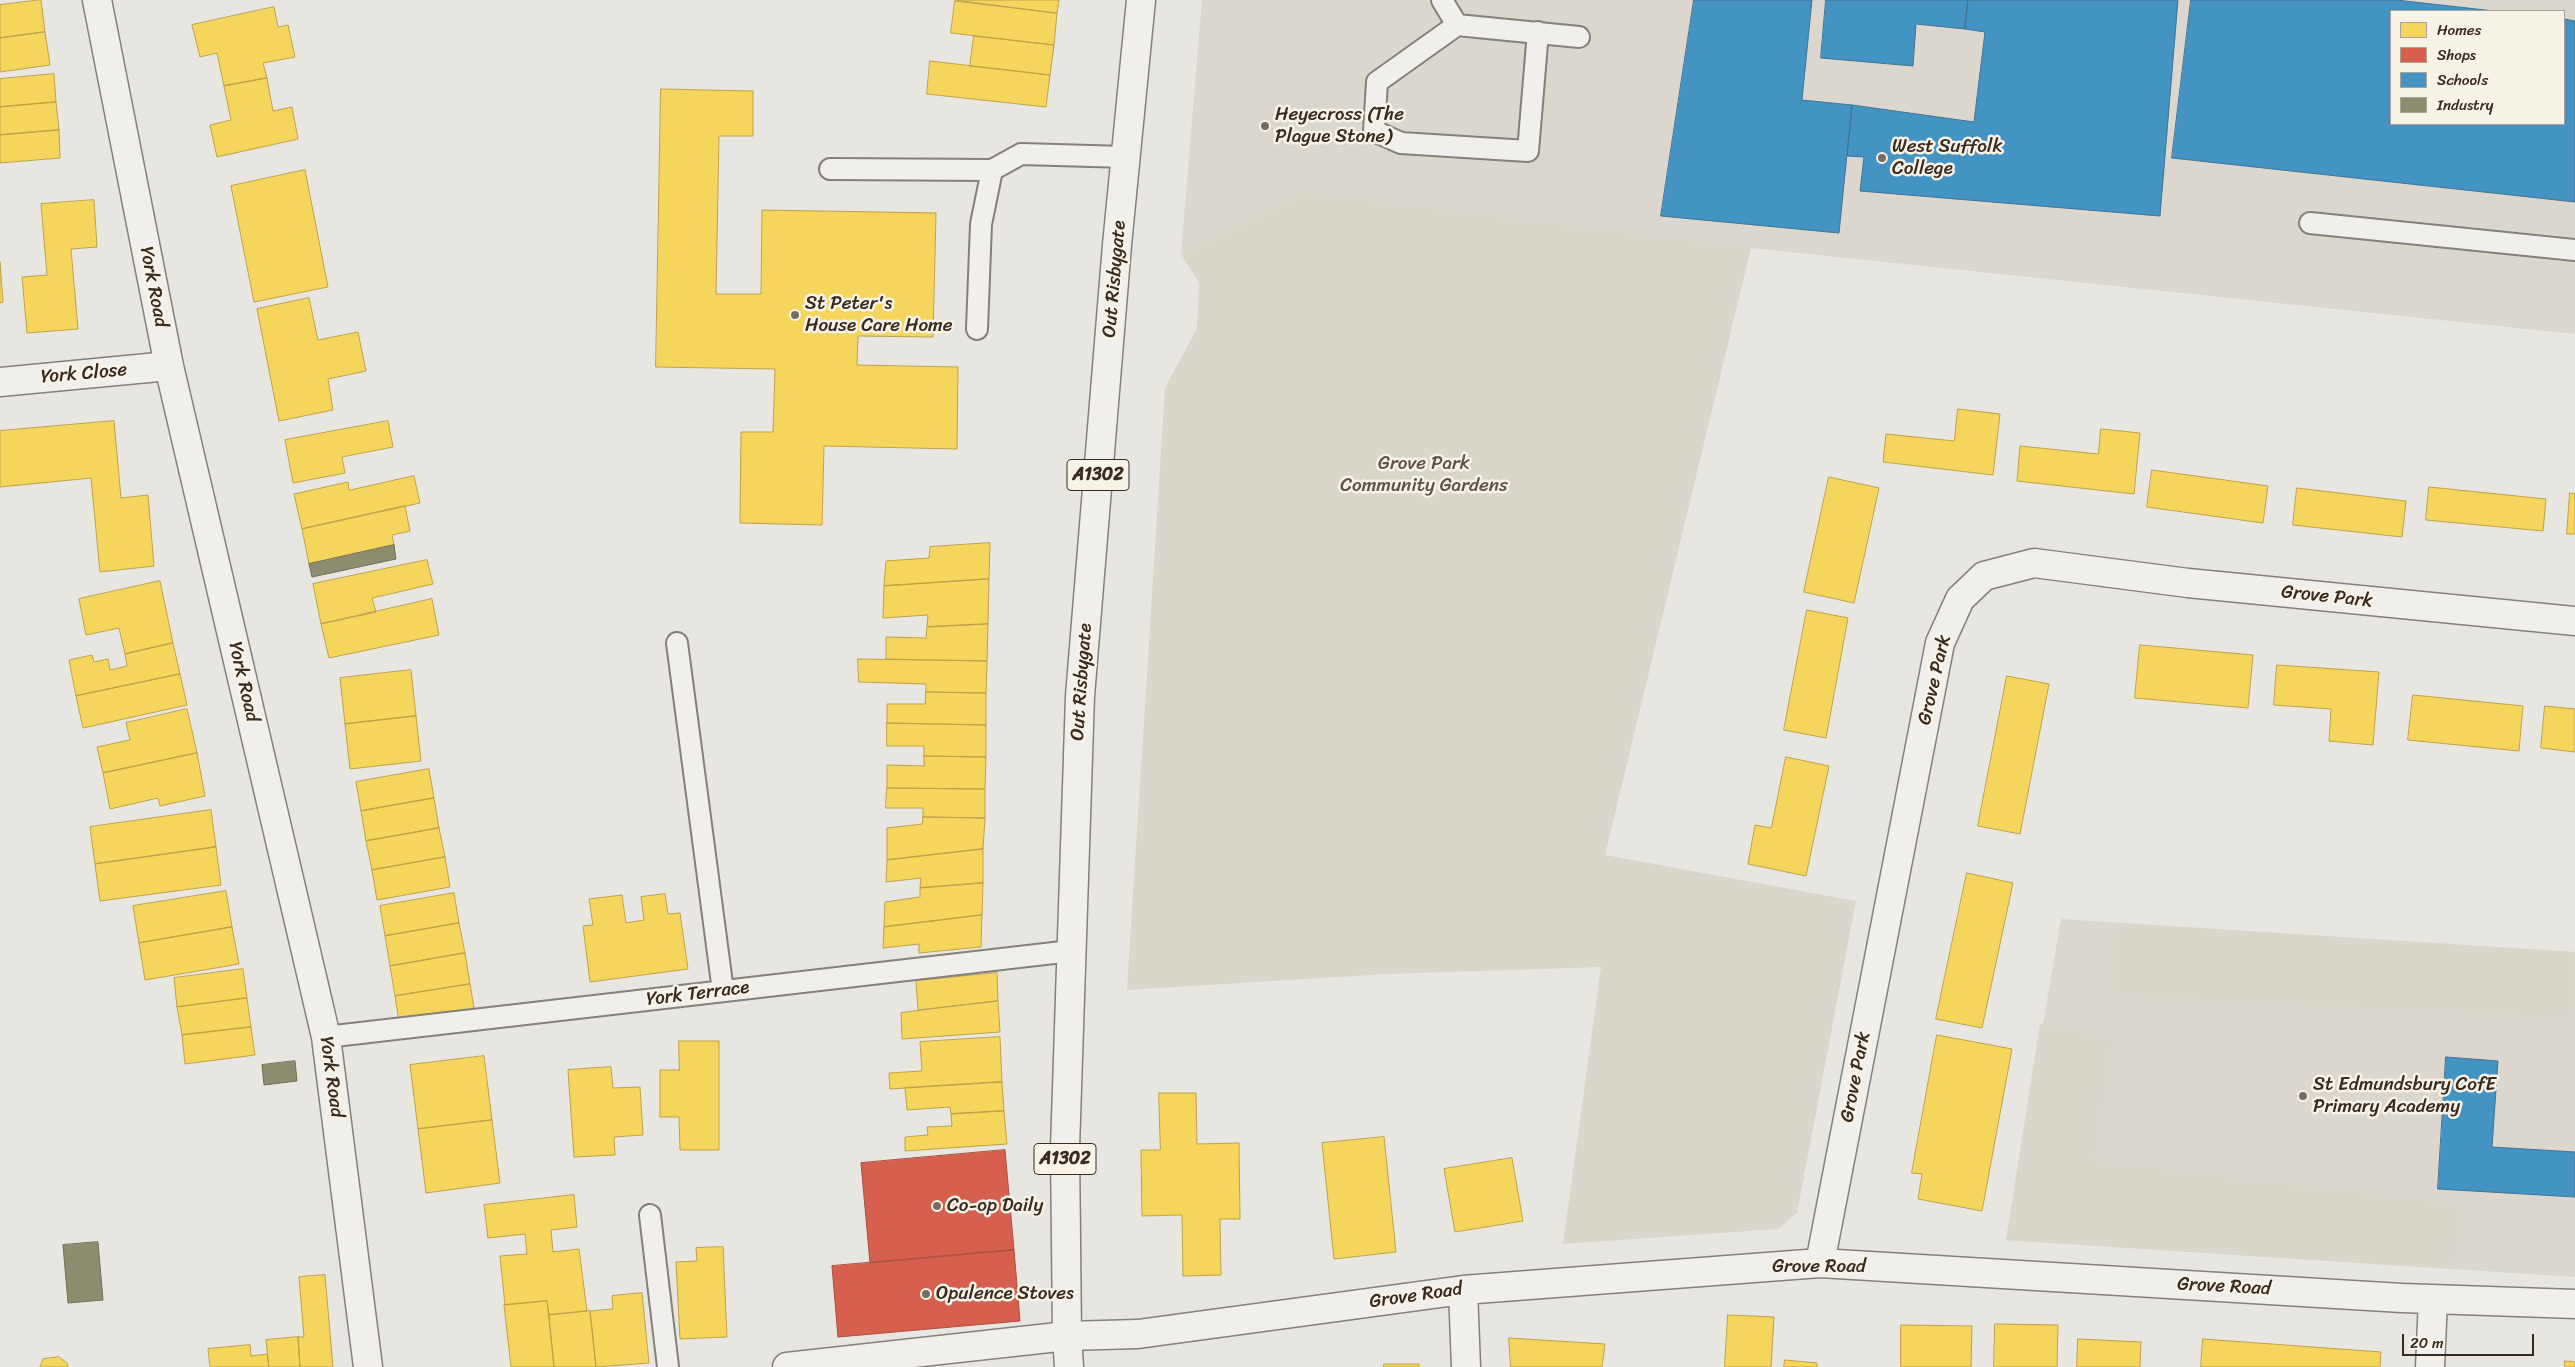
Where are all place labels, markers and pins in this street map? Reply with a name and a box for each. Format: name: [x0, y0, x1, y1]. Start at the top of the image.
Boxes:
place label: Heyecross (The Plague Stone): [1275, 104, 1404, 148]
marker: Heyecross (The Plague Stone): [1259, 120, 1271, 132]
place label: West Suffolk College: [1892, 136, 2003, 180]
marker: West Suffolk College: [1876, 152, 1888, 164]
place label: St Peter's House Care Home: [805, 293, 952, 337]
marker: St Peter's House Care Home: [789, 309, 801, 321]
place label: St Edmundsbury CofE Primary Academy: [2313, 1074, 2496, 1118]
marker: St Edmundsbury CofE Primary Academy: [2297, 1090, 2309, 1102]
place label: Co-op Daily: [947, 1195, 1043, 1217]
marker: Co-op Daily: [931, 1200, 943, 1212]
place label: Opulence Stoves: [936, 1283, 1074, 1305]
marker: Opulence Stoves: [920, 1288, 932, 1300]

